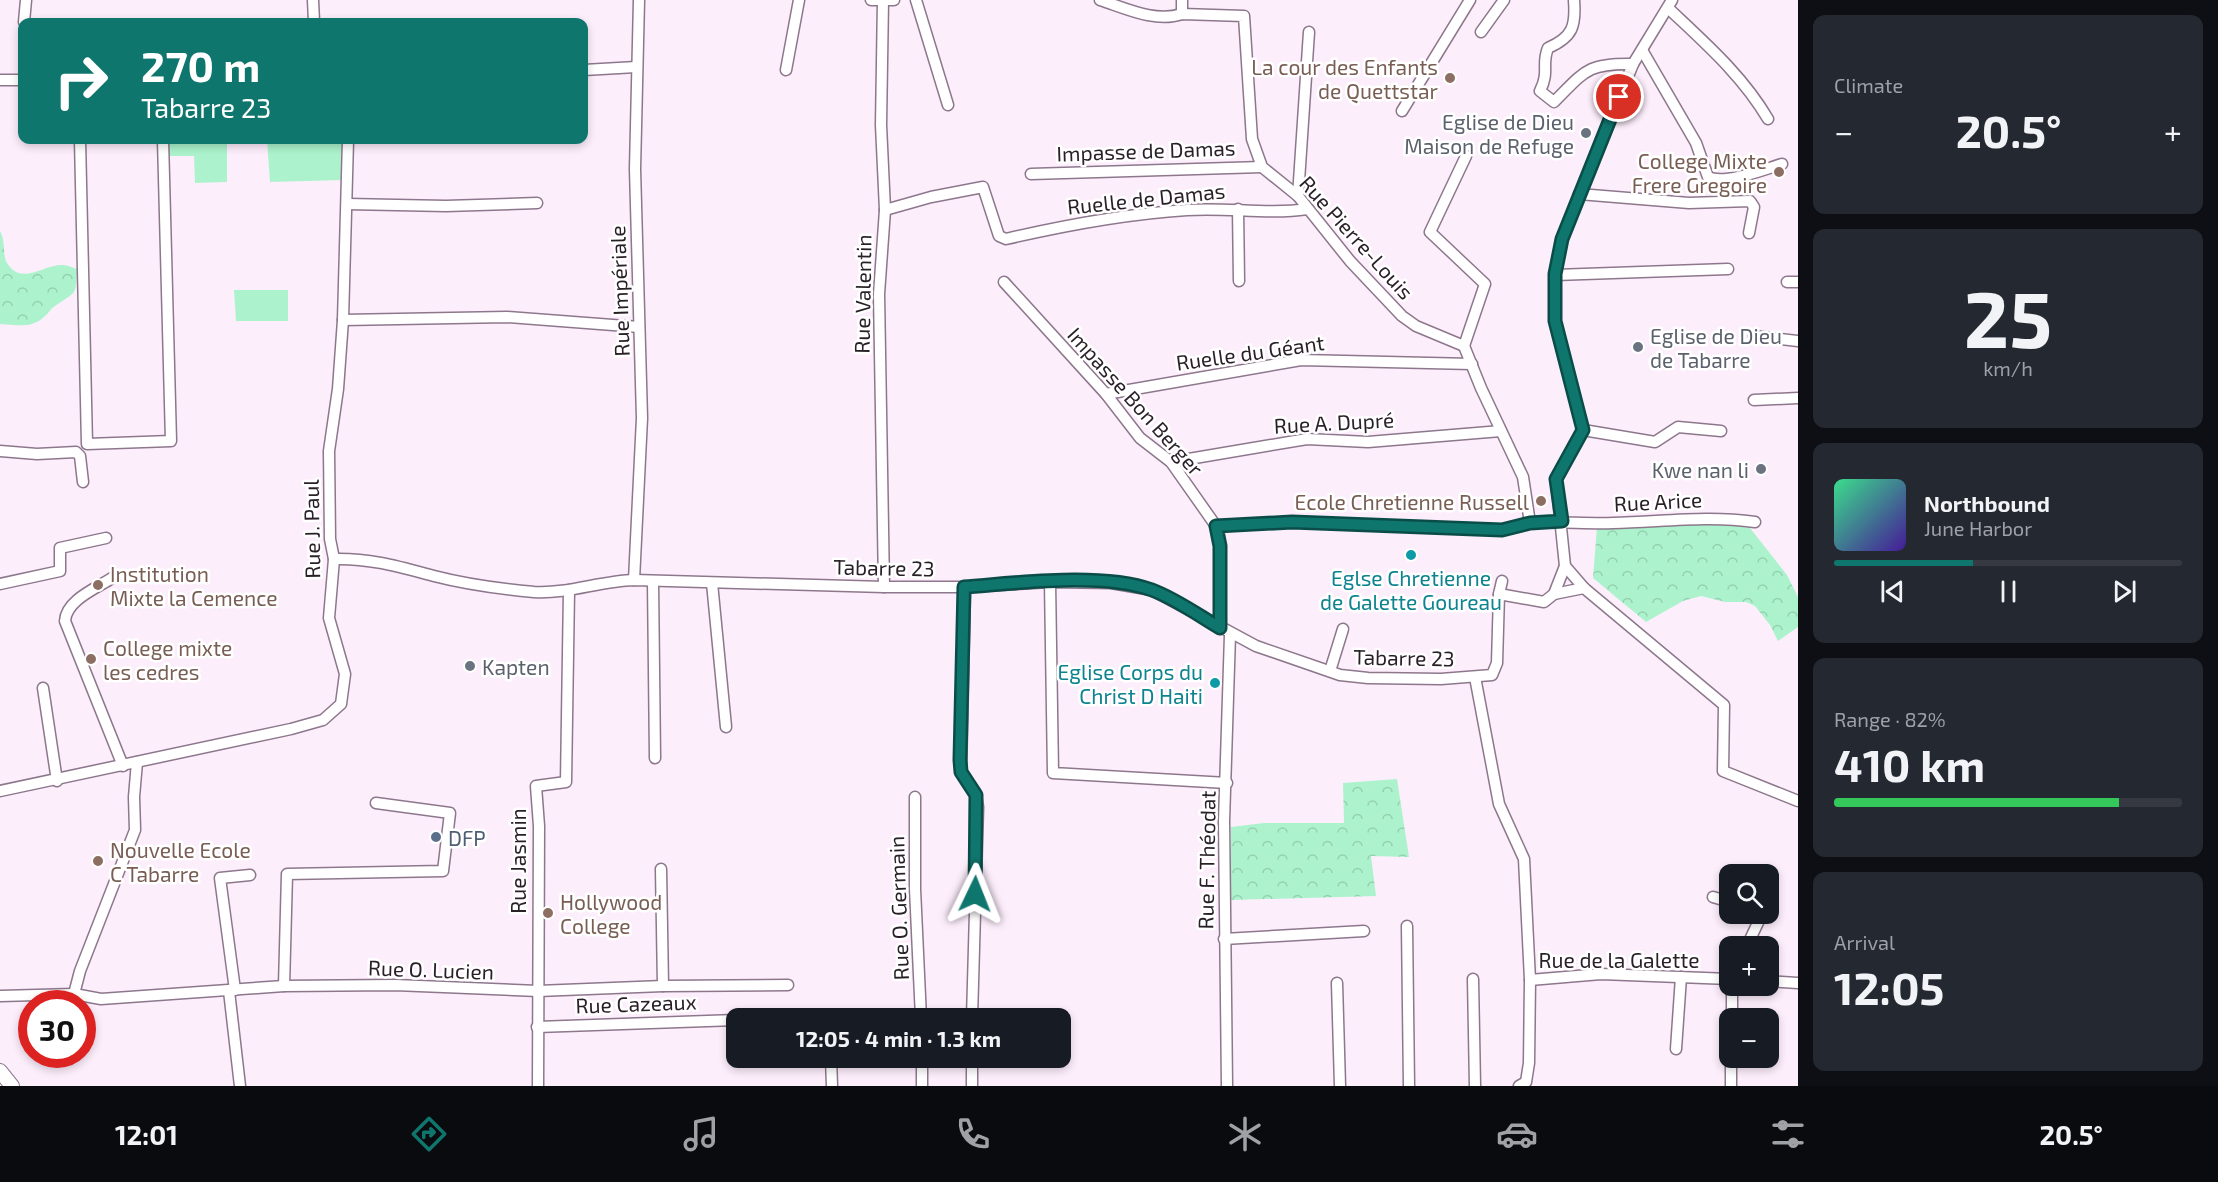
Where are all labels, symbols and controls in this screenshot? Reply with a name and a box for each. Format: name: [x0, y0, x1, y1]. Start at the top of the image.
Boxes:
text: 270 m: [141, 40, 260, 90]
icon: right: [42, 42, 120, 120]
place label: La cour des Enfants de Quettstar: [1251, 54, 1439, 104]
marker: La cour des Enfants de Quettstar: [1443, 71, 1457, 85]
pin: [1593, 71, 1644, 122]
text: Climate: [1834, 73, 1903, 97]
icon: arrive: [1602, 80, 1635, 113]
text: Tabarre 23: [141, 91, 271, 123]
text: 20.5°: [1956, 103, 2061, 157]
place label: Eglise de Dieu Maison de Refuge: [1404, 109, 1574, 158]
text: −: [1834, 111, 1853, 151]
text: +: [2164, 111, 2182, 151]
marker: Eglise de Dieu Maison de Refuge: [1579, 126, 1593, 140]
street label: Impasse de Damas: [1056, 134, 1236, 166]
place label: College Mixte Frere Gregoire: [1632, 148, 1767, 197]
marker: College Mixte Frere Gregoire: [1772, 165, 1786, 179]
street label: Rue Pierre-Louis: [1295, 170, 1419, 304]
street label: Ruelle de Damas: [1066, 177, 1226, 219]
street label: Rue Impériale: [604, 225, 634, 357]
street label: Rue Valentin: [848, 234, 876, 354]
text: 25: [1964, 270, 2052, 364]
street label: Impasse Bon Berger: [1063, 322, 1209, 481]
place label: Eglise de Dieu de Tabarre: [1650, 323, 1782, 372]
street label: Ruelle du Géant: [1174, 329, 1326, 375]
marker: Eglise de Dieu de Tabarre: [1631, 340, 1645, 354]
text: km/h: [1983, 356, 2033, 380]
street label: Rue A. Dupré: [1273, 406, 1395, 438]
place label: Kwe nan li: [1652, 457, 1749, 482]
marker: Kwe nan li: [1754, 462, 1768, 476]
street label: Rue J. Paul: [298, 478, 324, 579]
street label: Rue Arice: [1613, 486, 1703, 516]
place label: Ecole Chretienne Russell: [1295, 489, 1530, 514]
text: Northbound: [1924, 490, 2050, 516]
marker: Ecole Chretienne Russell: [1534, 494, 1548, 508]
text: June Harbor: [1924, 516, 2032, 540]
marker: Eglse Chretienne de Galette Goureau: [1404, 548, 1418, 562]
street label: Tabarre 23: [833, 554, 935, 580]
place label: Institution Mixte la Cemence: [110, 561, 278, 610]
place label: Eglse Chretienne de Galette Goureau: [1320, 565, 1502, 614]
icon: previous: [1876, 575, 1909, 608]
icon: pause: [1992, 575, 2025, 608]
icon: next: [2108, 575, 2141, 608]
marker: Institution Mixte la Cemence: [91, 578, 105, 592]
place label: College mixte les cedres: [103, 635, 232, 684]
street label: Tabarre 23: [1353, 644, 1455, 670]
marker: College mixte les cedres: [84, 652, 98, 666]
place label: Kapten: [482, 654, 550, 679]
marker: Kapten: [463, 659, 477, 673]
place label: Eglise Corps du Christ D Haiti: [1058, 659, 1203, 708]
marker: Eglise Corps du Christ D Haiti: [1208, 676, 1222, 690]
text: Range · 82%: [1834, 707, 1946, 731]
text: 410 km: [1834, 737, 1985, 791]
street label: Rue F. Théodat: [1192, 790, 1220, 930]
street label: Rue Jasmin: [505, 808, 530, 914]
place label: DFP: [448, 825, 486, 850]
marker: DFP: [429, 830, 443, 844]
street label: Rue O. Germain: [883, 835, 913, 981]
place label: Nouvelle Ecole C Tabarre: [110, 837, 251, 886]
marker: Nouvelle Ecole C Tabarre: [91, 854, 105, 868]
position arrow: [943, 862, 1007, 926]
map controls: [1719, 864, 1779, 1068]
button: search: [1719, 864, 1779, 924]
place label: Hollywood College: [560, 889, 662, 938]
marker: Hollywood College: [541, 906, 555, 920]
text: Arrival: [1834, 930, 1895, 954]
button: +: [1719, 936, 1779, 996]
street label: Rue de la Galette: [1539, 947, 1699, 972]
street label: Rue O. Lucien: [368, 954, 494, 984]
text: 12:05: [1834, 960, 1944, 1014]
street label: Rue Cazeaux: [575, 988, 697, 1018]
speed limit sign: 30: [18, 990, 96, 1068]
button: −: [1719, 1008, 1779, 1068]
text: 12:05 · 4 min · 1.3 km: [796, 1025, 1001, 1051]
icon: directions: [408, 1113, 450, 1155]
icon: music: [680, 1113, 722, 1155]
icon: phone: [952, 1113, 994, 1155]
icon: climate: [1224, 1113, 1266, 1155]
icon: car: [1496, 1113, 1538, 1155]
icon: filters: [1767, 1113, 1809, 1155]
text: 12:01: [115, 1118, 178, 1150]
text: 20.5°: [2039, 1118, 2103, 1150]

